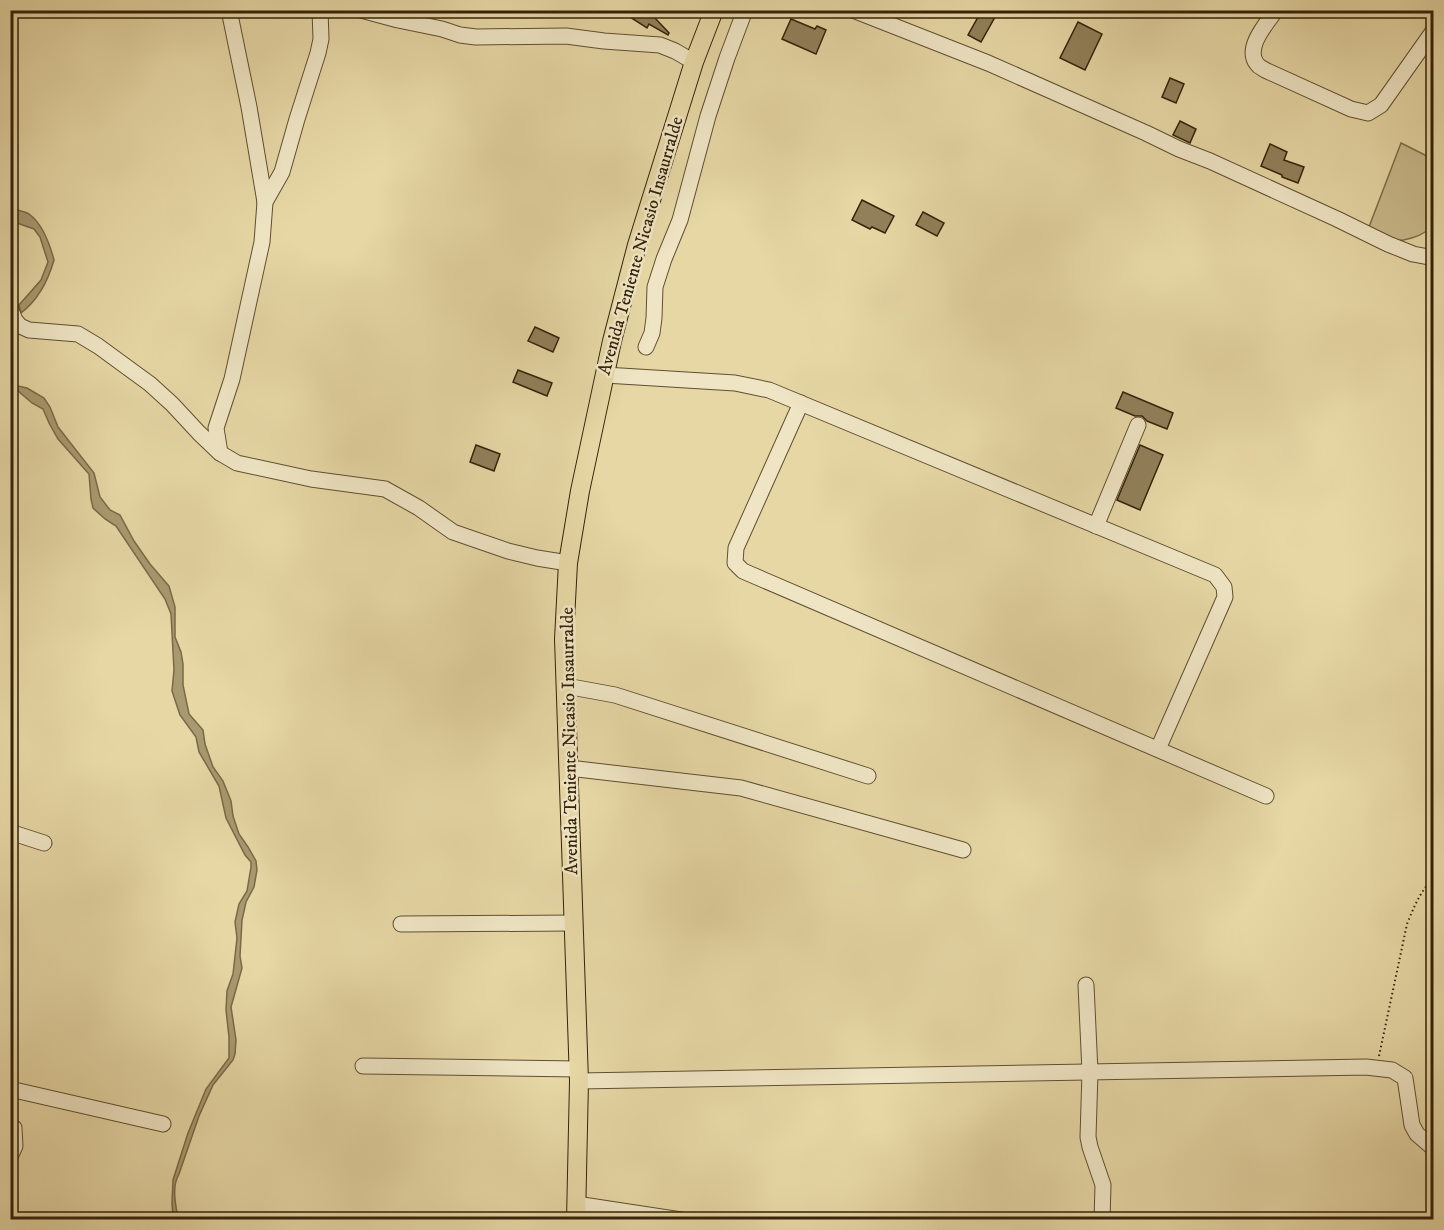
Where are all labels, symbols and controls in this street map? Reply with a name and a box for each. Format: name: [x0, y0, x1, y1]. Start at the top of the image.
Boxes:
street label: Avenida Teniente Nicasio Insaurralde: [594, 114, 688, 378]
street label: Avenida Teniente Nicasio Insaurralde: [557, 607, 583, 875]

